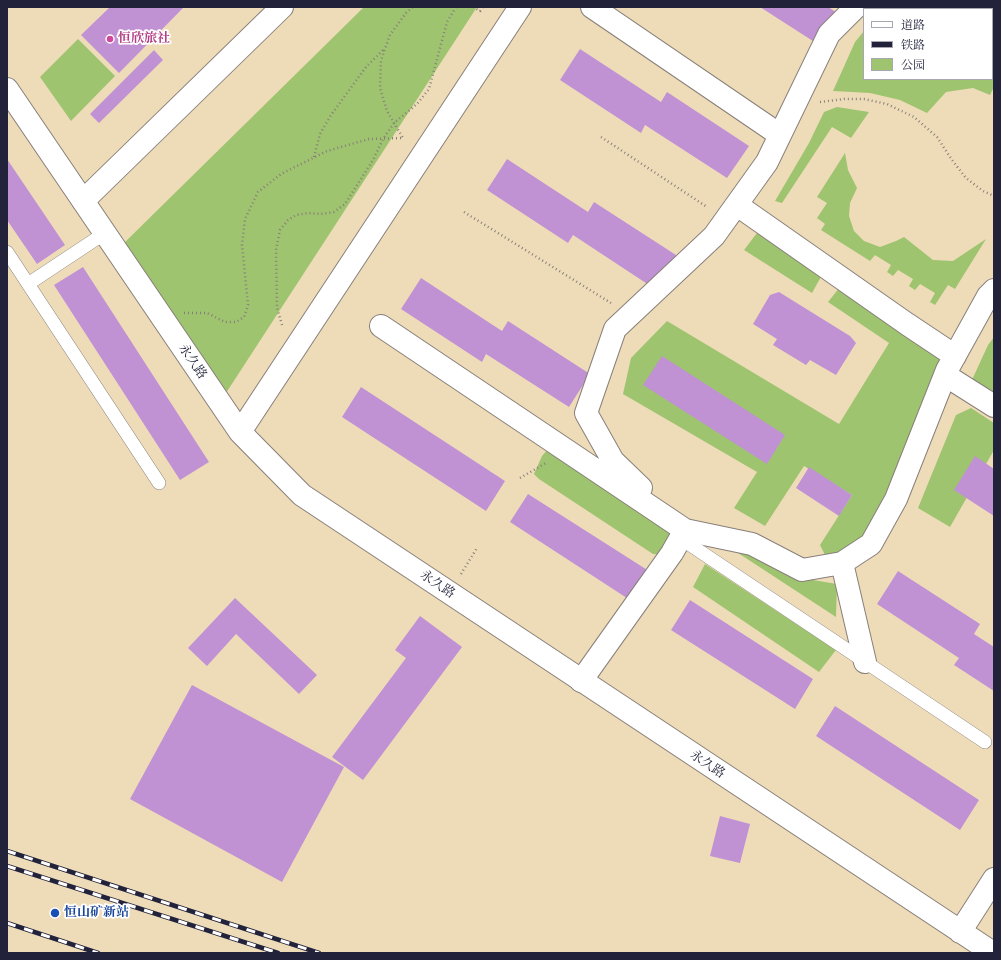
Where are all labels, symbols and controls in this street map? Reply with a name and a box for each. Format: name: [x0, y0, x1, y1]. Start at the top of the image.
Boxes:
legend: [863, 8, 993, 80]
text: 道路: [901, 17, 925, 33]
place label: 恒欣旅社: [118, 31, 170, 47]
marker: 恒欣旅社: [105, 34, 115, 44]
text: 铁路: [901, 37, 925, 53]
text: 公园: [901, 57, 925, 73]
street label: 永久路: [175, 341, 209, 383]
street label: 永久路: [416, 568, 458, 602]
street label: 永久路: [686, 748, 728, 782]
place label: 恒山矿新站: [64, 905, 129, 921]
marker: 恒山矿新站: [49, 907, 61, 919]

